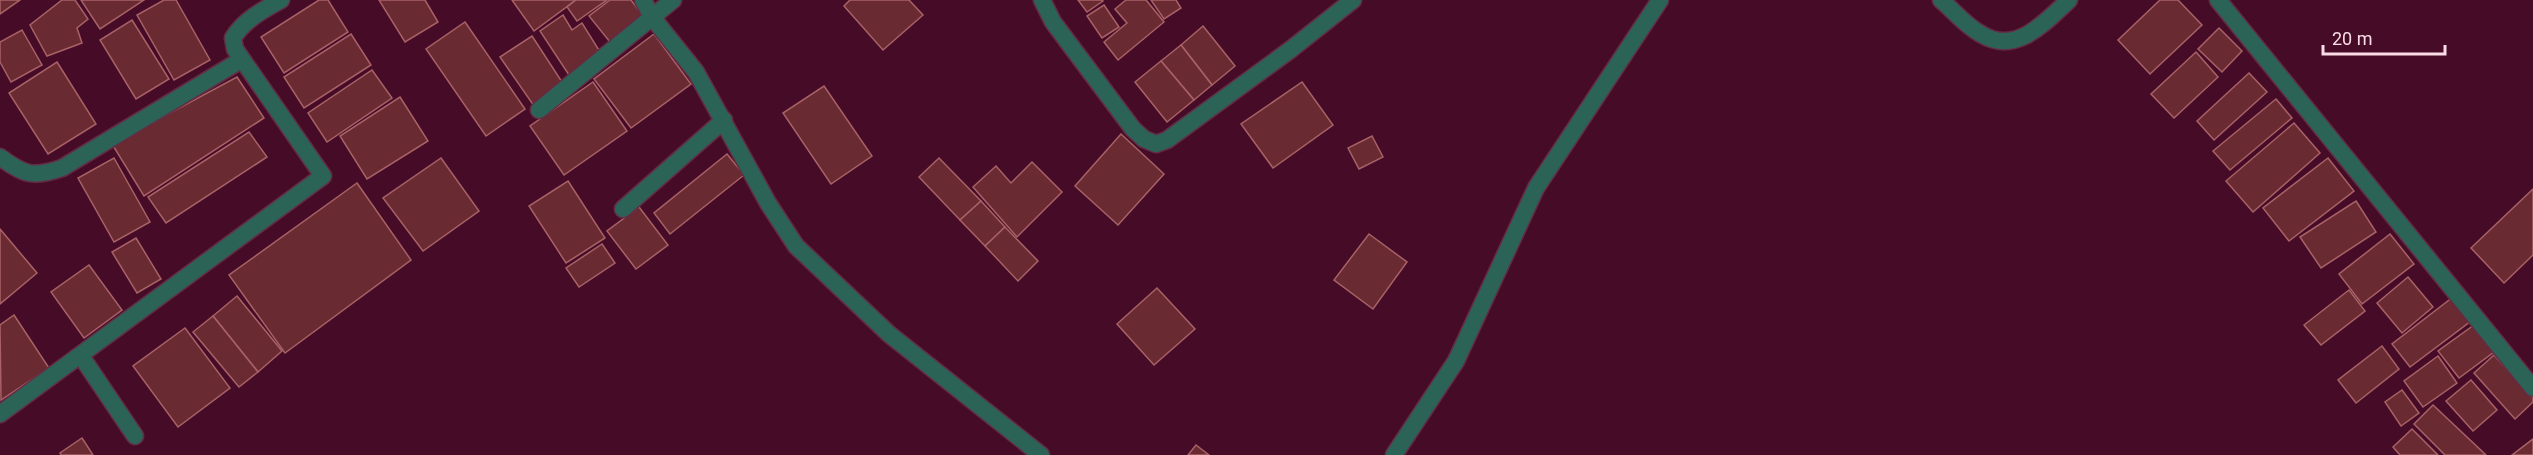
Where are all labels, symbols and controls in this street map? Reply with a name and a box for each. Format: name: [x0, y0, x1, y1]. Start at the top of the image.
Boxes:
scale bar: [2323, 18, 2444, 56]
text: 20 m: [2332, 28, 2372, 49]

